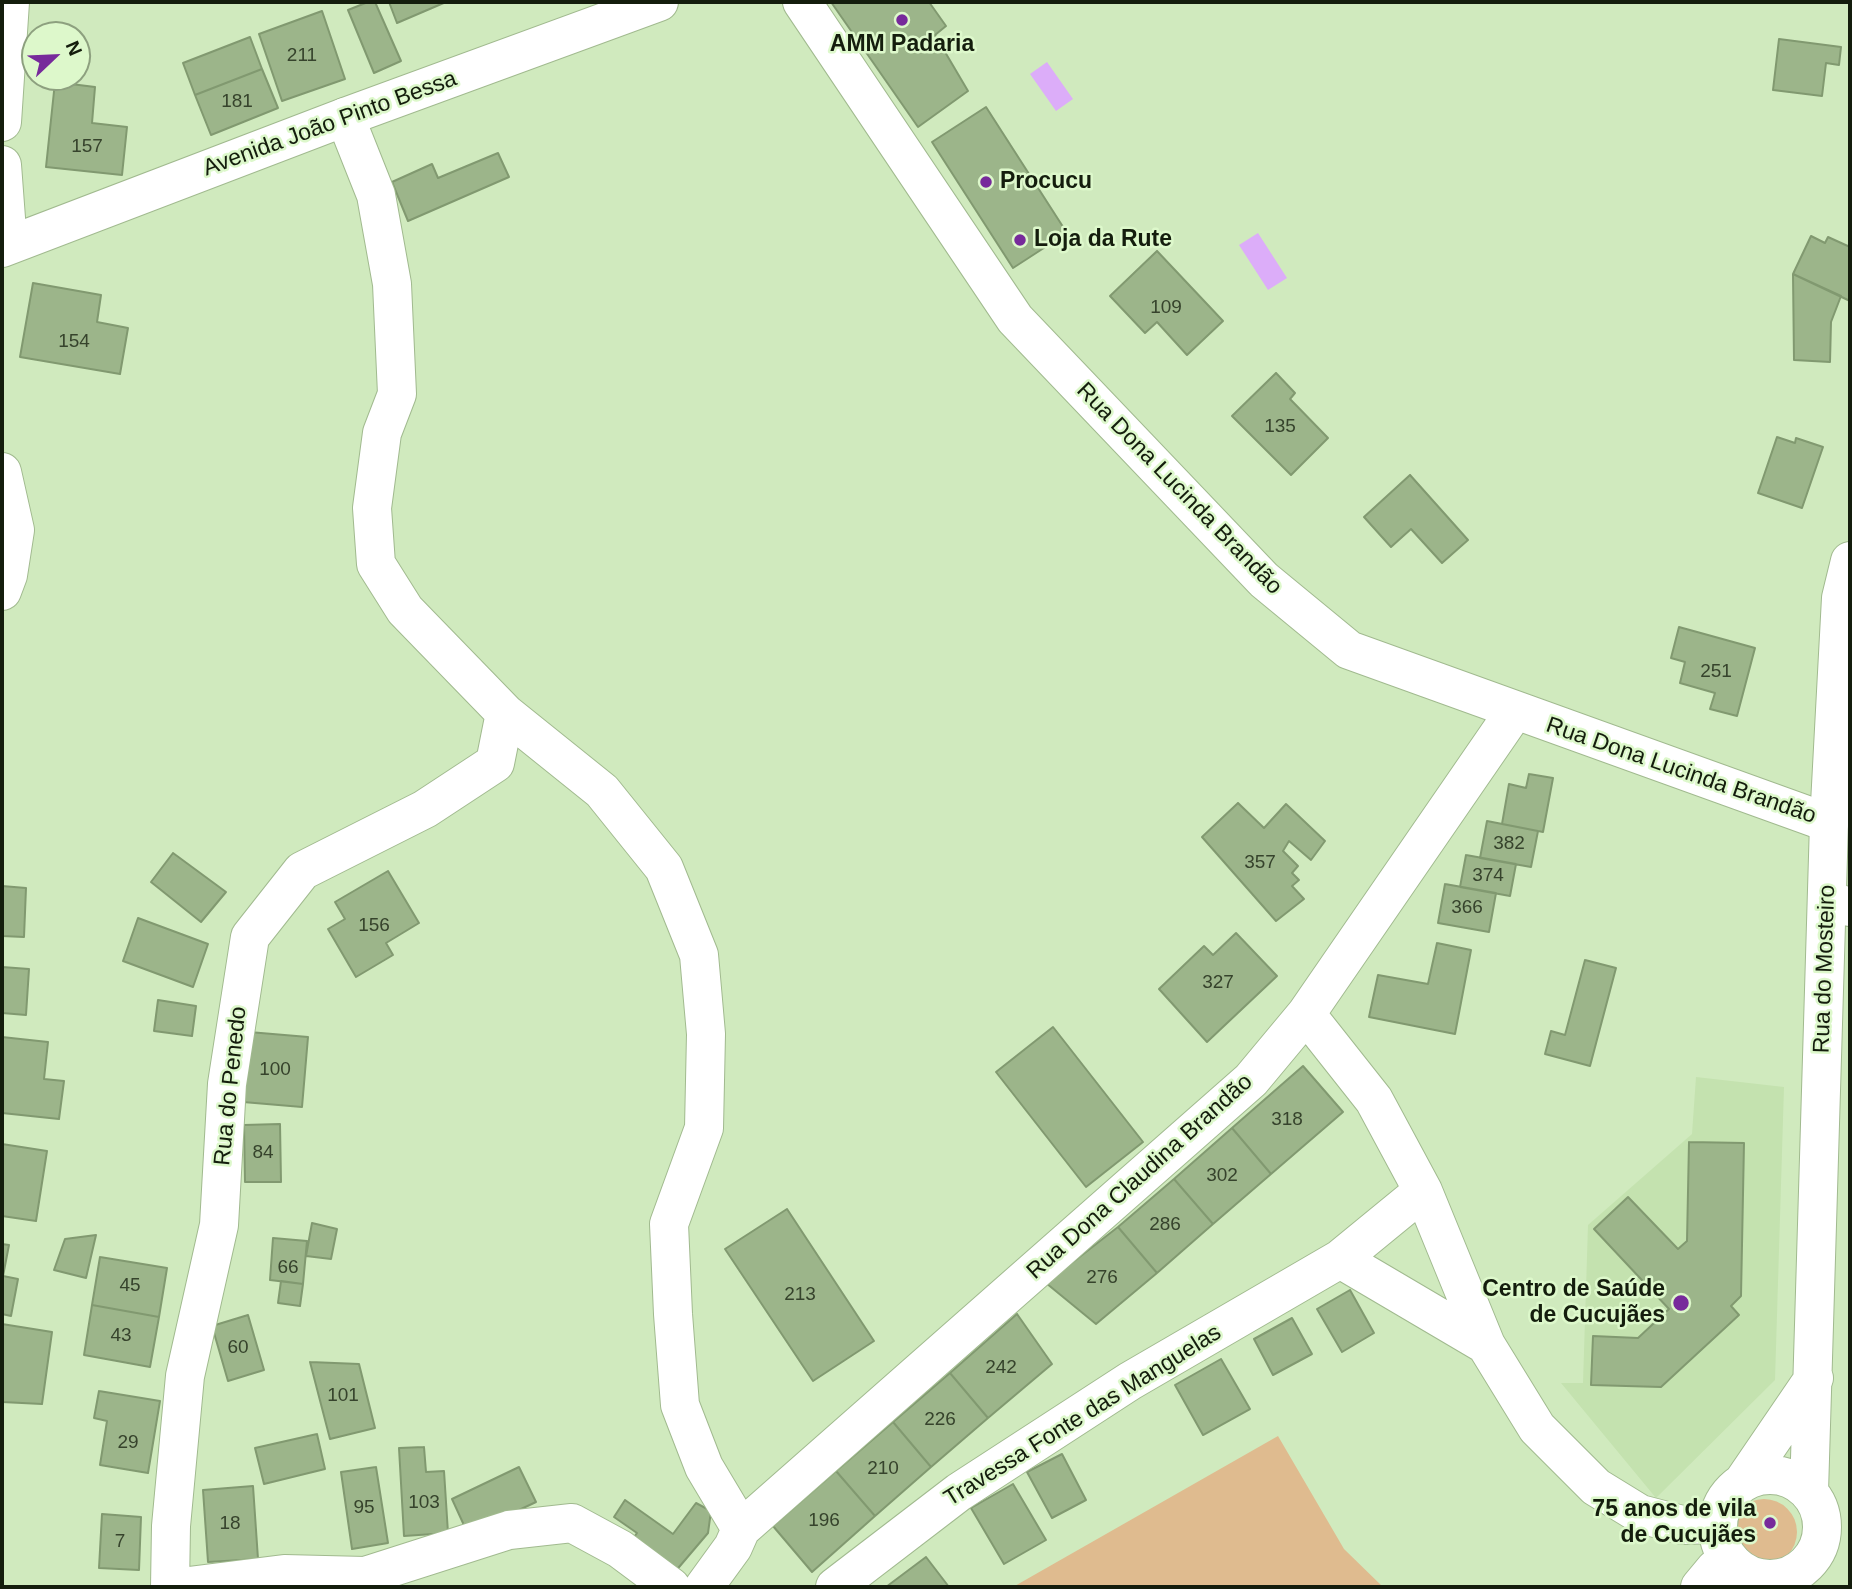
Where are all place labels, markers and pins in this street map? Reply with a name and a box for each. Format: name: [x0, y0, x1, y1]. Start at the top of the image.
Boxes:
marker: AMM Padaria: [894, 12, 910, 28]
place label: AMM Padaria: [830, 31, 974, 59]
place label: Procucu: [1000, 168, 1092, 196]
marker: Procucu: [978, 174, 994, 190]
place label: Loja da Rute: [1034, 226, 1172, 254]
marker: Loja da Rute: [1012, 232, 1028, 248]
place label: Centro de Saúde de Cucujães: [1482, 1276, 1665, 1330]
marker: Centro de Saúde de Cucujães: [1671, 1293, 1691, 1313]
place label: 75 anos de vila de Cucujães: [1592, 1496, 1756, 1550]
marker: 75 anos de vila de Cucujães: [1762, 1515, 1778, 1531]

